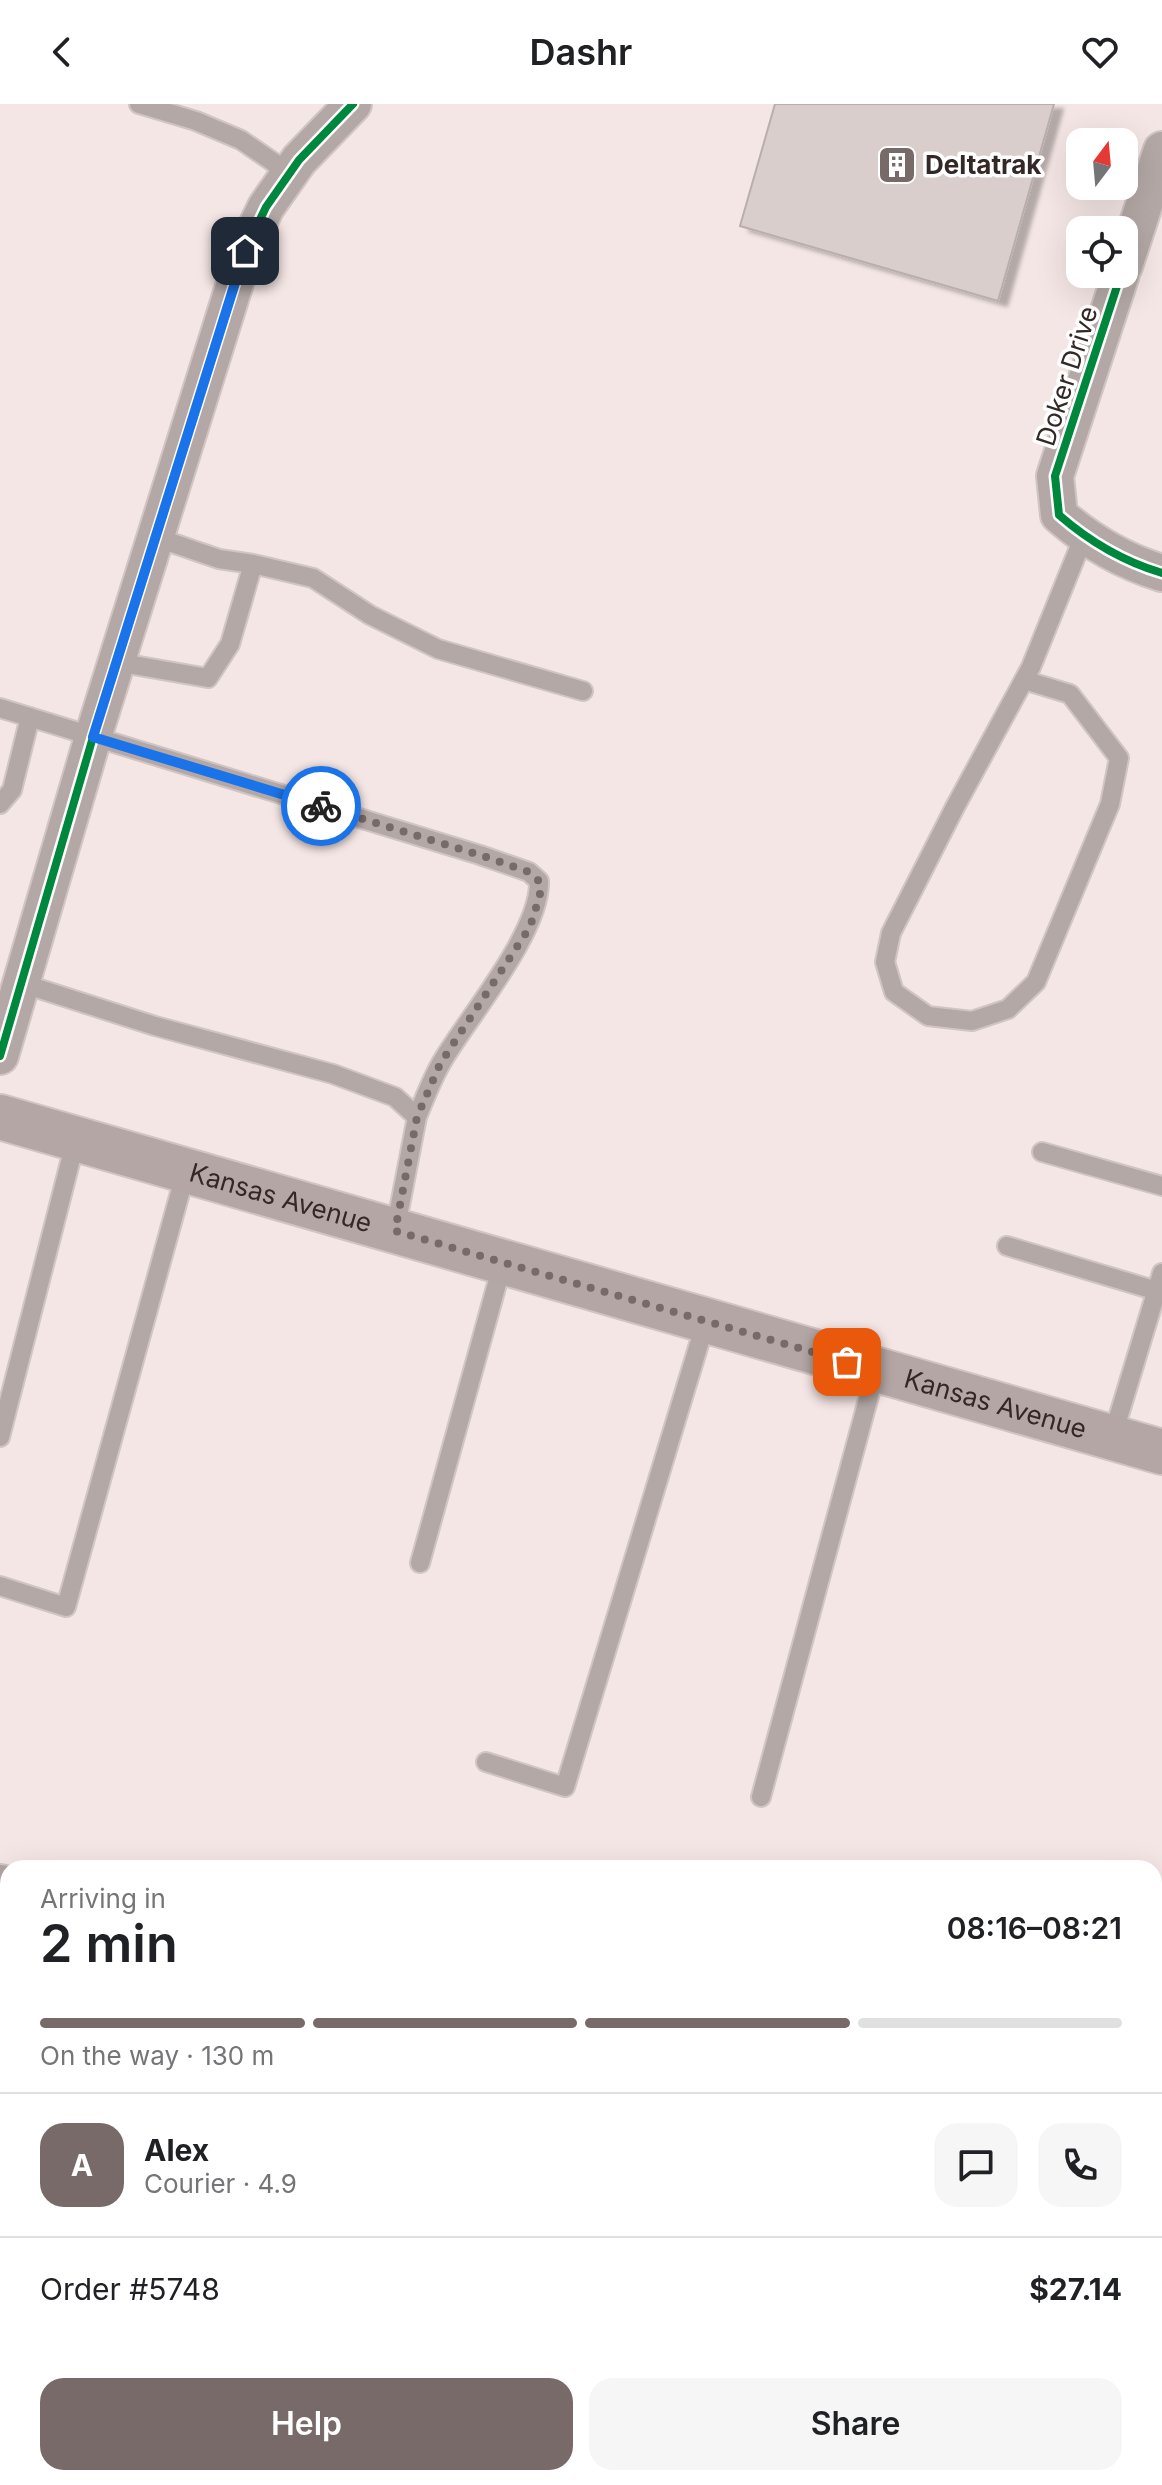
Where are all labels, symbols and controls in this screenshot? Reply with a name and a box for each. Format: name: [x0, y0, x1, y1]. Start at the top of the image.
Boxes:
icon: back: [40, 30, 84, 74]
text: Dashr: [530, 30, 632, 74]
icon: heart: [1078, 30, 1122, 74]
north arrow: [1066, 128, 1138, 200]
map controls: [1066, 128, 1138, 288]
building icon: Deltatrak: [876, 144, 918, 186]
place label: Deltatrak: [925, 149, 1041, 180]
button: locate: [1066, 216, 1138, 288]
pin: [211, 217, 279, 285]
icon: home: [223, 229, 267, 273]
street label: Doker Drive: [1029, 302, 1104, 450]
courier: [281, 766, 361, 846]
icon: bike: [299, 784, 343, 828]
street label: Kansas Avenue: [186, 1156, 375, 1238]
pin: [813, 1328, 881, 1396]
icon: bag: [825, 1340, 869, 1384]
street label: Kansas Avenue: [901, 1363, 1090, 1444]
text: Arriving in: [40, 1883, 166, 1914]
text: 08:16–08:21: [947, 1910, 1122, 1946]
text: 2 min: [40, 1912, 178, 1975]
text: On the way · 130 m: [40, 2040, 274, 2071]
button: chat: [934, 2123, 1018, 2207]
button: phone: [1038, 2123, 1122, 2207]
text: Alex: [144, 2132, 209, 2168]
text: A: [71, 2147, 93, 2183]
text: Courier · 4.9: [144, 2168, 297, 2199]
text: Order #5748: [40, 2271, 220, 2307]
text: $27.14: [1029, 2271, 1122, 2307]
button: Help: [40, 2378, 573, 2470]
button: Share: [589, 2378, 1122, 2470]

